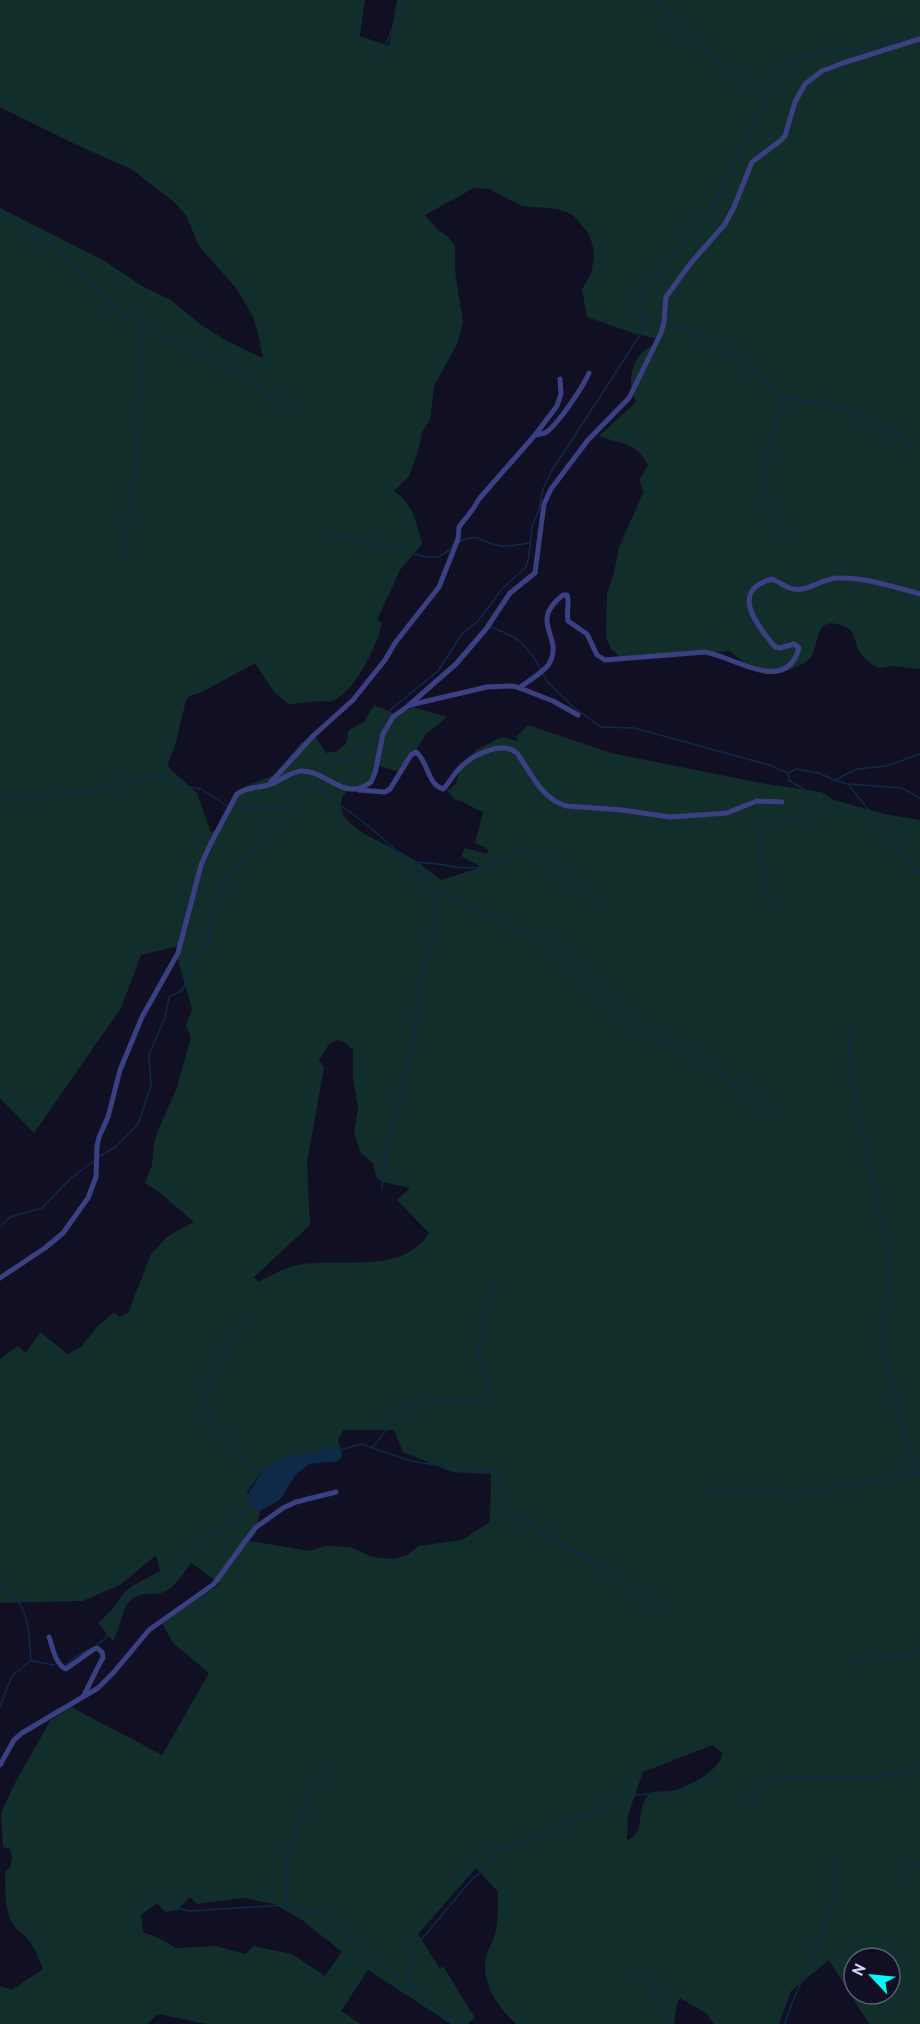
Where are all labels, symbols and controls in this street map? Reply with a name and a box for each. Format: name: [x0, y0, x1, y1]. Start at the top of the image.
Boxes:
north arrow: [842, 1946, 902, 2006]
text: N: [847, 1960, 870, 1979]

